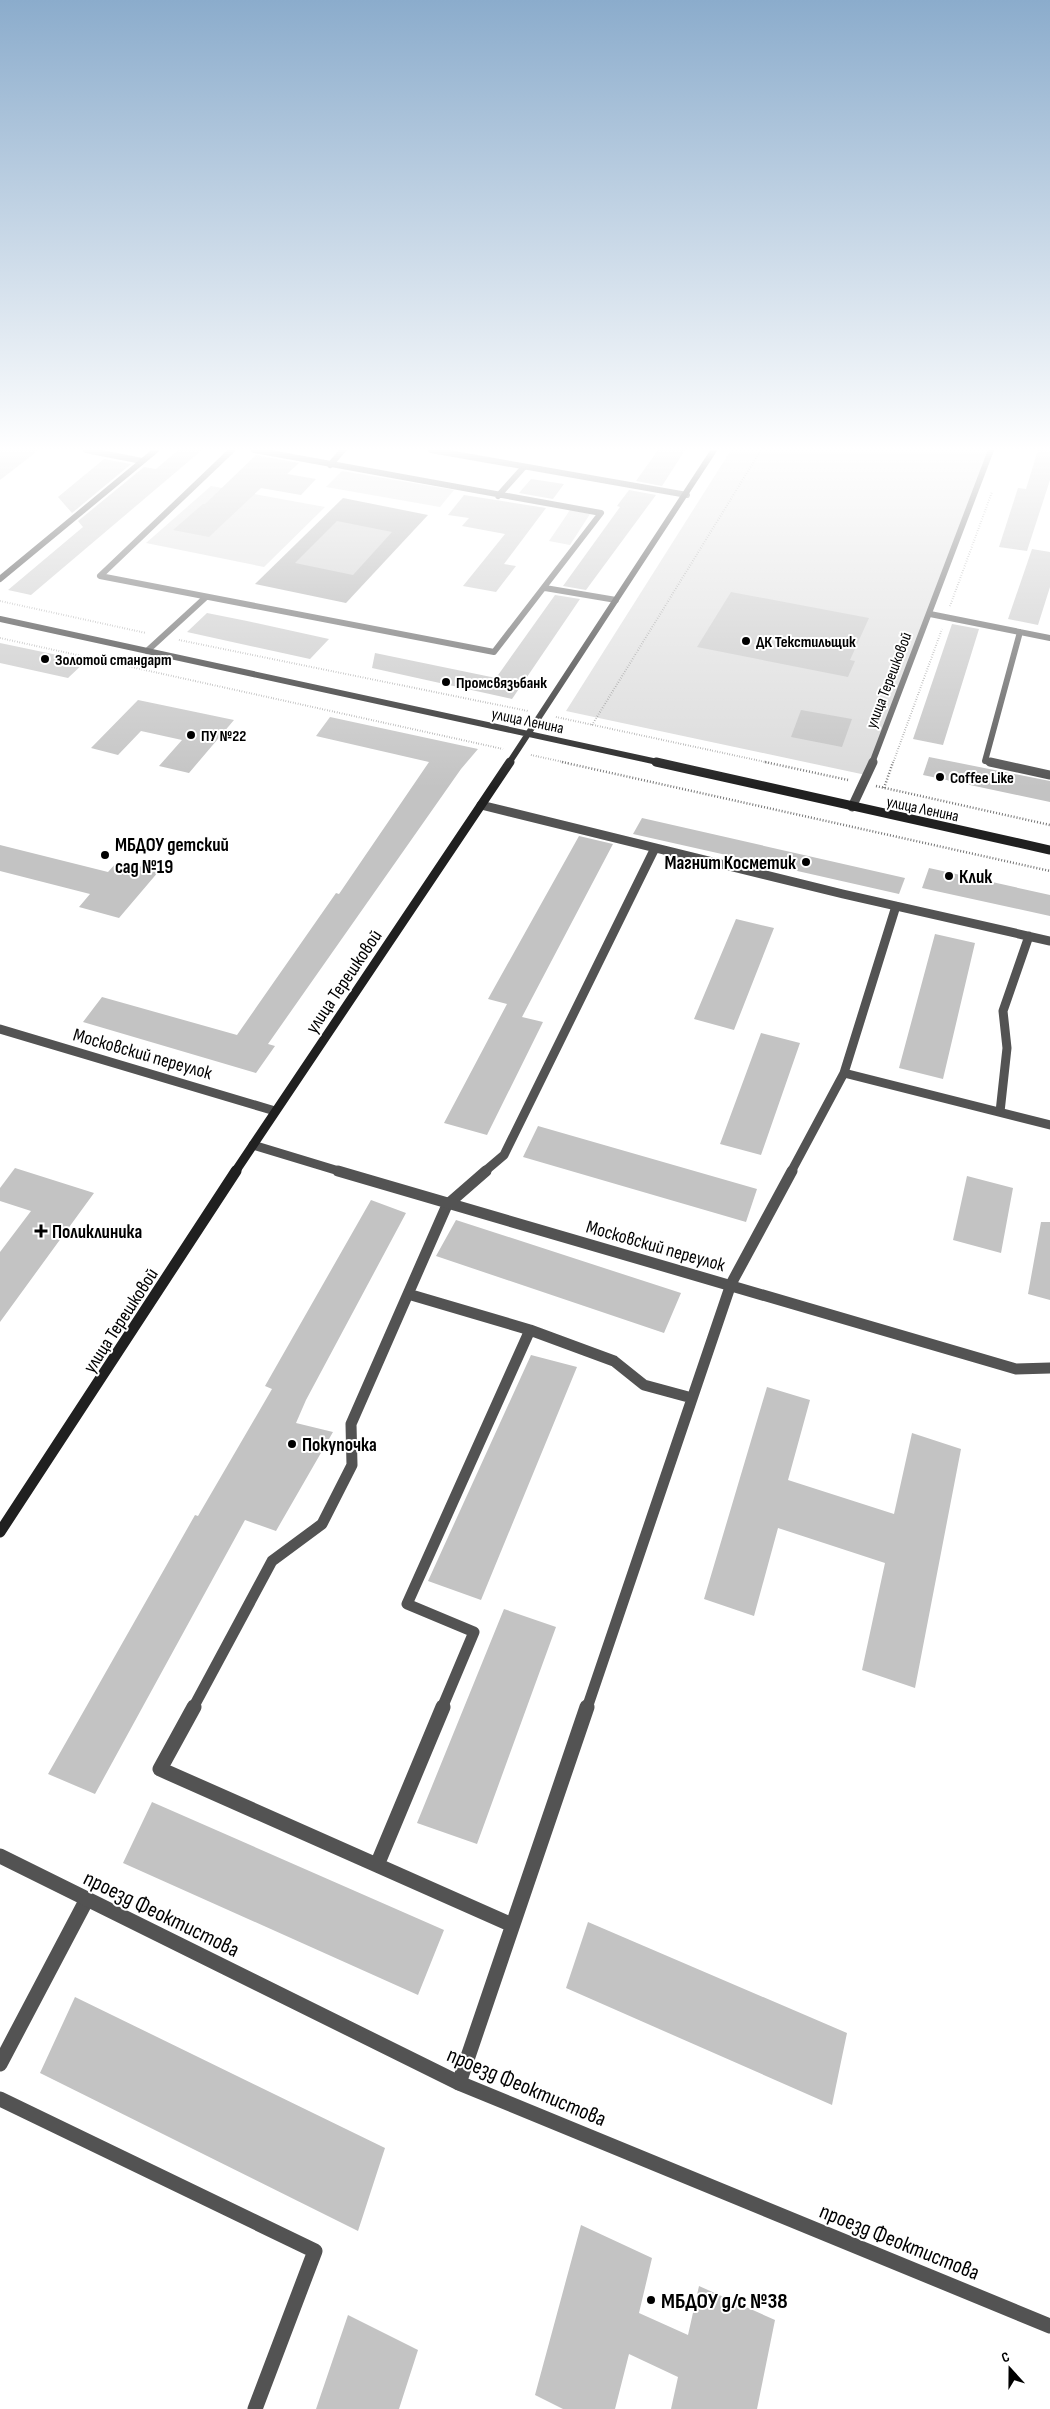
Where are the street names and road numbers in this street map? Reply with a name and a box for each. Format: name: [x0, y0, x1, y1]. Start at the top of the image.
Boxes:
street label: улица Терешковой: [862, 630, 916, 731]
street label: улица Ленина: [490, 705, 566, 738]
street label: улица Ленина: [885, 793, 961, 826]
street label: улица Терешковой: [301, 926, 387, 1038]
street label: Московский переулок: [70, 1024, 215, 1085]
street label: Московский переулок: [583, 1216, 728, 1277]
street label: улица Терешковой: [79, 1264, 164, 1378]
street label: проезд Феоктистова: [79, 1865, 244, 1964]
street label: проезд Феоктистова: [443, 2042, 610, 2133]
street label: проезд Феоктистова: [815, 2198, 983, 2287]

